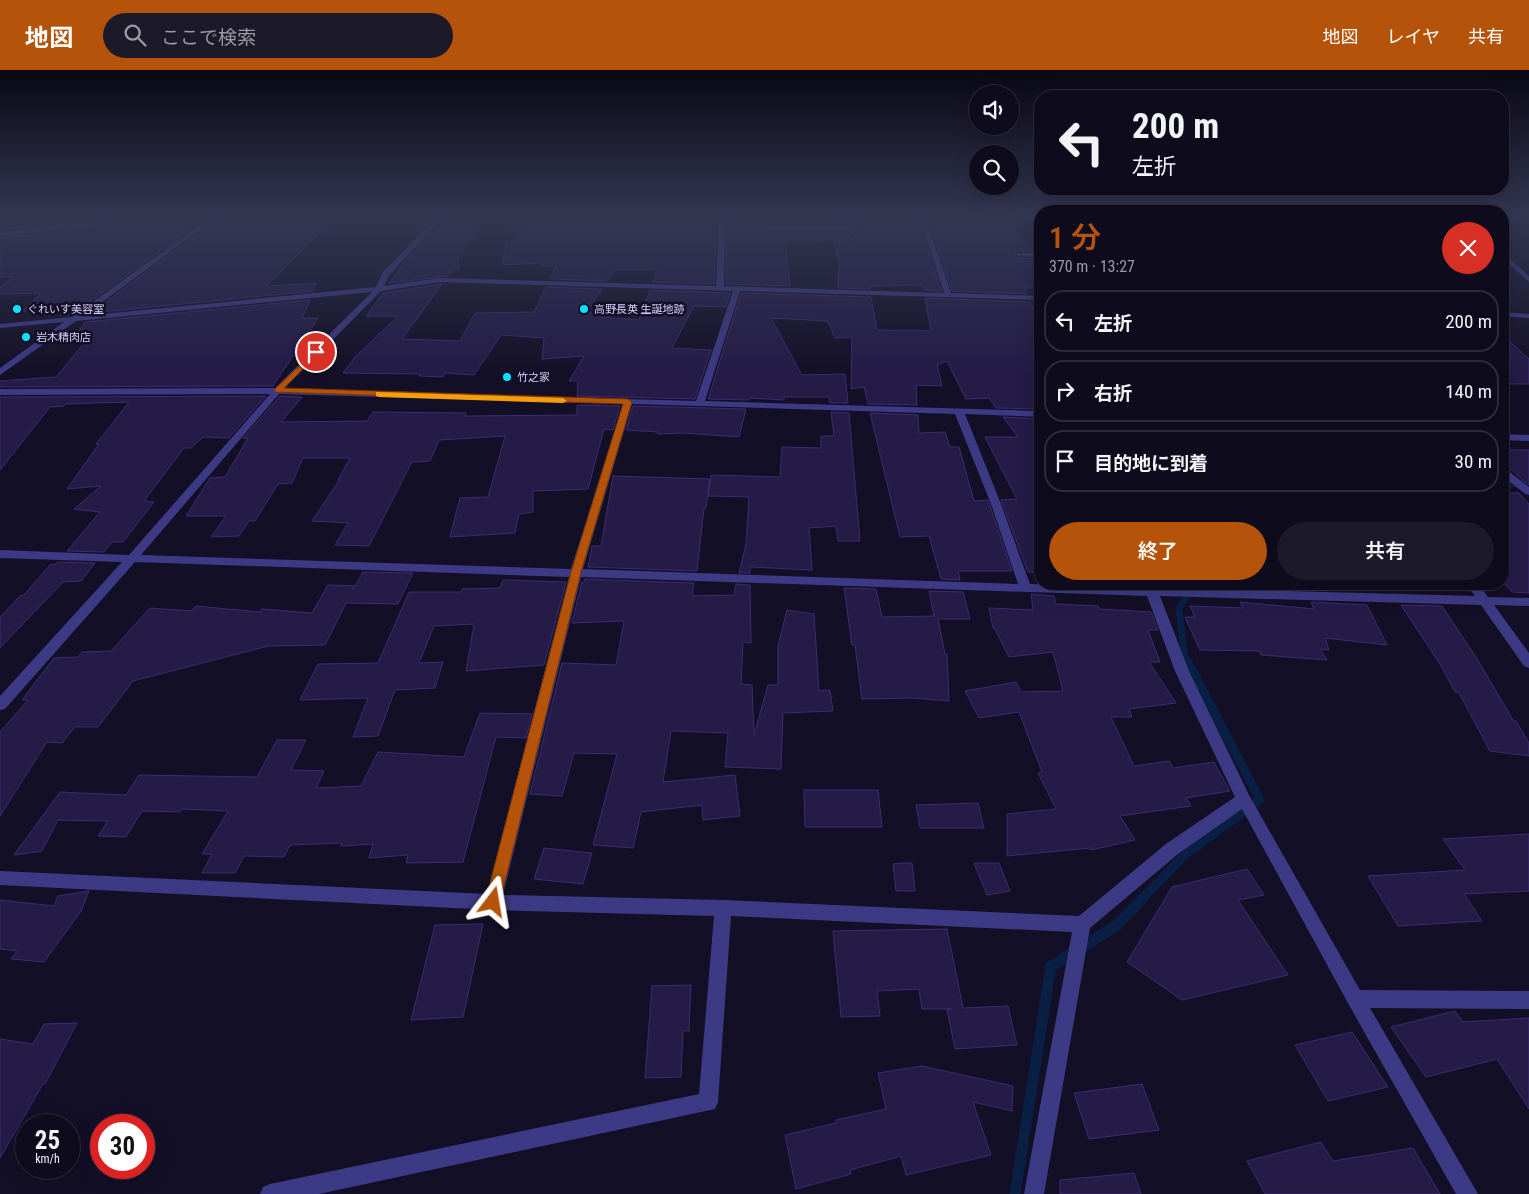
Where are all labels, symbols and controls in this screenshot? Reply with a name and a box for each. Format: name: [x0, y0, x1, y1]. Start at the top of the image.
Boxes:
search box: [103, 13, 453, 58]
icon: search: [121, 21, 149, 49]
text: 地図: [25, 24, 73, 52]
text: ここで検索: [161, 26, 256, 49]
text: 地図: [1323, 26, 1359, 47]
text: レイヤ: [1387, 26, 1440, 47]
text: 共有: [1468, 26, 1504, 47]
map controls: [969, 85, 1019, 195]
button: sound: [969, 85, 1019, 135]
text: 200 m: [1132, 106, 1219, 147]
icon: left: [1049, 110, 1114, 175]
button: search: [969, 145, 1019, 195]
text: 左折: [1132, 154, 1176, 179]
text: 1 分: [1049, 220, 1101, 255]
button: close: [1442, 222, 1494, 274]
text: 370 m · 13:27: [1049, 257, 1135, 276]
marker: ぐれいす美容室: [11, 303, 23, 315]
place label: ぐれいす美容室: [27, 303, 104, 316]
marker: 高野長英 生誕地跡: [578, 303, 590, 315]
place label: 高野長英 生誕地跡: [594, 303, 685, 316]
icon: left: [1051, 307, 1079, 335]
text: 200 m: [1445, 310, 1492, 333]
text: 左折: [1094, 312, 1132, 335]
marker: 岩木精肉店: [20, 331, 32, 343]
place label: 岩木精肉店: [36, 331, 91, 344]
pin: [295, 331, 337, 373]
icon: arrive: [302, 338, 330, 366]
marker: 竹之家: [501, 371, 513, 383]
place label: 竹之家: [517, 371, 550, 384]
icon: right: [1051, 377, 1079, 405]
text: 140 m: [1445, 380, 1492, 403]
text: 右折: [1094, 382, 1132, 405]
icon: arrive: [1051, 447, 1079, 475]
text: 30 m: [1455, 450, 1492, 473]
text: 目的地に到着: [1094, 452, 1208, 475]
button: 終了: [1049, 522, 1267, 580]
button: 共有: [1277, 522, 1494, 580]
position arrow: [466, 875, 518, 927]
speed limit sign: 30: [90, 1114, 155, 1179]
text: 25: [35, 1126, 60, 1155]
text: km/h: [35, 1152, 60, 1166]

